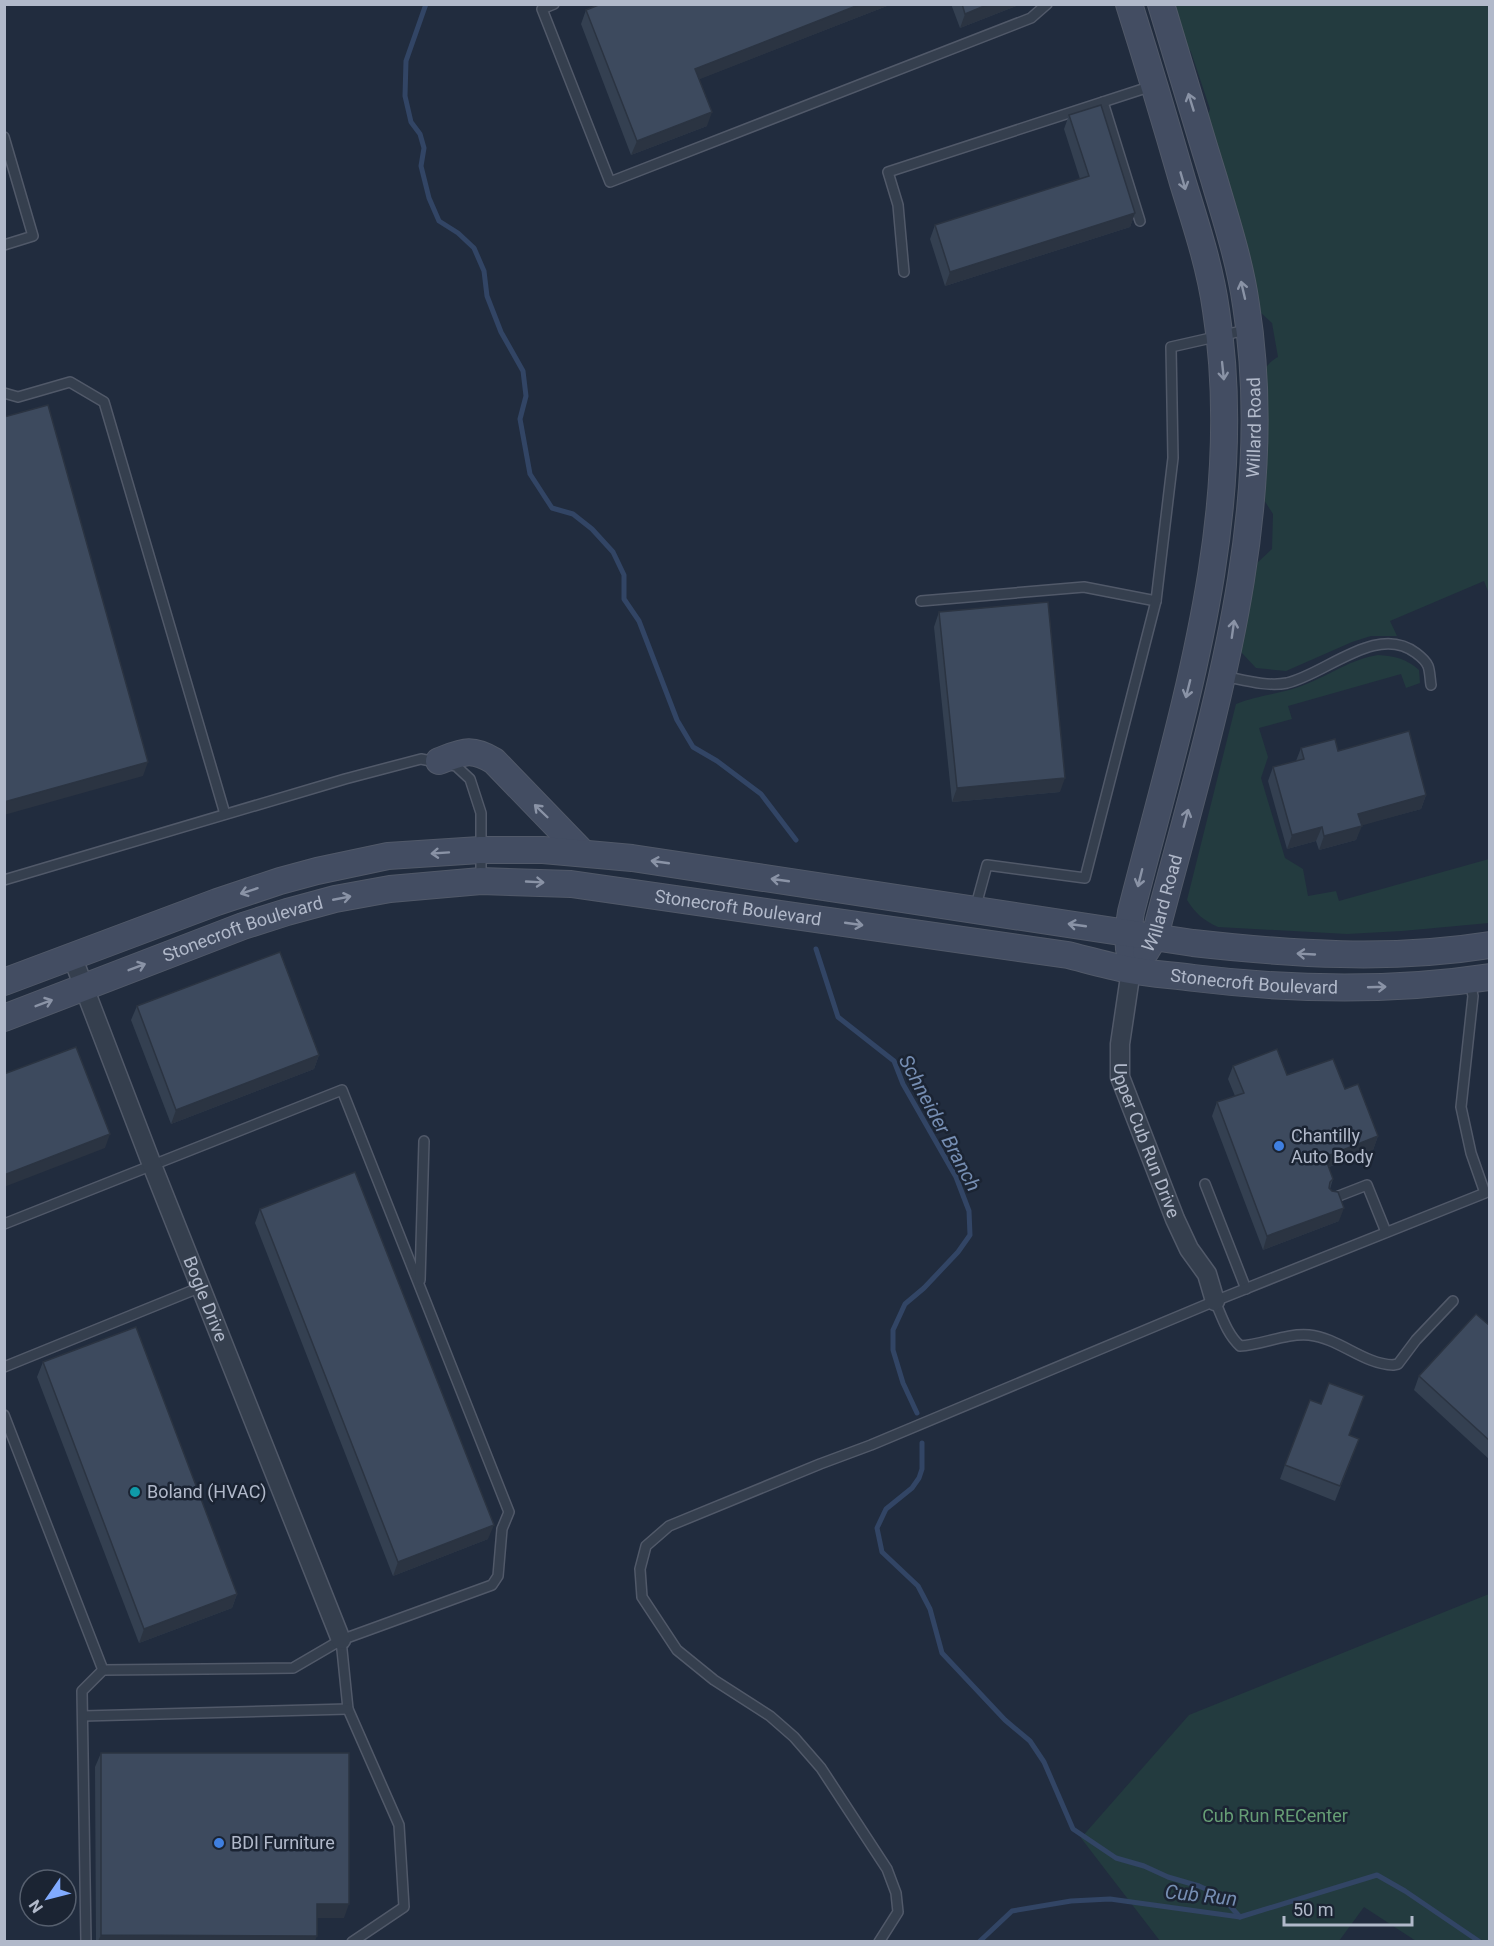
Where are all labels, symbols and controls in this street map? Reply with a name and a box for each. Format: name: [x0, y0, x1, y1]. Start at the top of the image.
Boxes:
one-way arrow: [1185, 93, 1196, 112]
one-way arrow: [1178, 171, 1189, 190]
one-way arrow: [1237, 280, 1248, 300]
one-way arrow: [1218, 361, 1229, 381]
street label: Willard Road: [1242, 377, 1265, 479]
one-way arrow: [1227, 620, 1238, 640]
one-way arrow: [1182, 679, 1194, 698]
one-way arrow: [533, 803, 548, 818]
one-way arrow: [1180, 809, 1192, 828]
one-way arrow: [430, 847, 450, 858]
street label: Willard Road: [1137, 852, 1186, 956]
one-way arrow: [651, 857, 671, 868]
one-way arrow: [1134, 868, 1145, 887]
one-way arrow: [771, 874, 790, 885]
one-way arrow: [525, 877, 545, 888]
street label: Stonecroft Boulevard: [653, 885, 823, 930]
one-way arrow: [240, 886, 259, 897]
street label: Stonecroft Boulevard: [160, 892, 325, 966]
one-way arrow: [331, 892, 351, 903]
one-way arrow: [843, 919, 863, 930]
one-way arrow: [1067, 919, 1087, 930]
one-way arrow: [1296, 949, 1316, 960]
one-way arrow: [128, 961, 146, 972]
street label: Stonecroft Boulevard: [1169, 964, 1338, 998]
one-way arrow: [1367, 981, 1387, 992]
one-way arrow: [34, 997, 52, 1008]
water label: Schneider Branch: [894, 1051, 986, 1195]
street label: Upper Cub Run Drive: [1110, 1063, 1185, 1221]
place label: Chantilly Auto Body: [1291, 1125, 1374, 1167]
marker: Chantilly Auto Body: [1272, 1139, 1286, 1153]
street label: Bogle Drive: [179, 1253, 232, 1345]
place label: Boland (HVAC): [147, 1481, 266, 1503]
marker: Boland (HVAC): [128, 1485, 142, 1499]
park label: Cub Run RECenter: [1202, 1805, 1348, 1826]
place label: BDI Furniture: [231, 1832, 335, 1853]
marker: BDI Furniture: [212, 1836, 226, 1850]
north arrow: [18, 1868, 78, 1928]
water label: Cub Run: [1164, 1879, 1238, 1911]
scale bar: [1284, 1889, 1412, 1927]
text: N: [25, 1896, 47, 1916]
text: 50 m: [1293, 1899, 1333, 1920]

